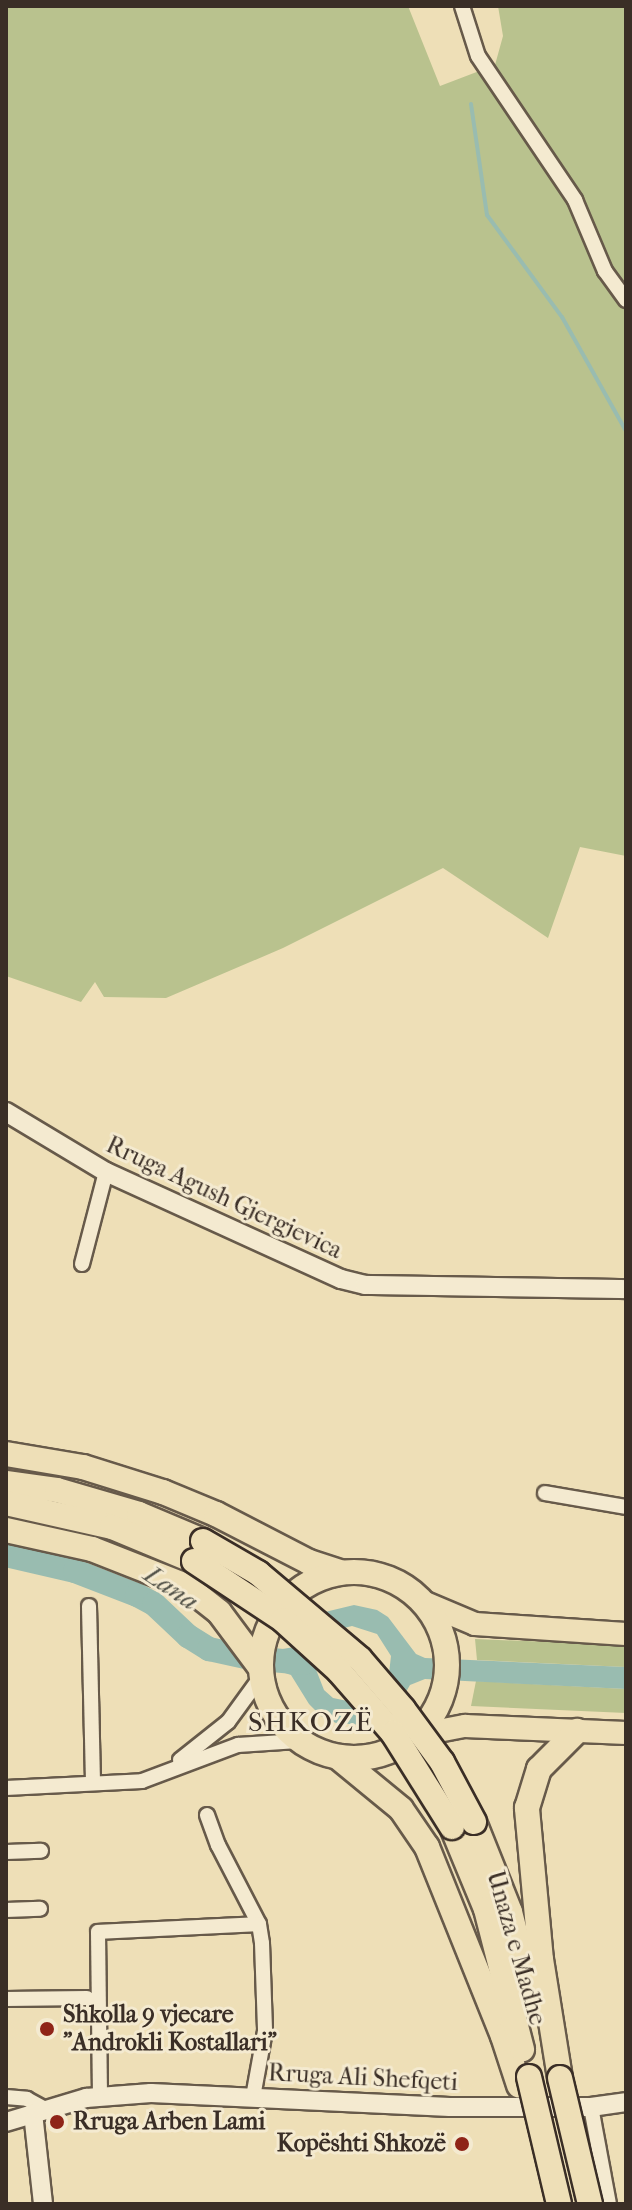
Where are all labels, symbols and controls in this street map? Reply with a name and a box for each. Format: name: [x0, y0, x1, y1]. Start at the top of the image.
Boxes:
street label: Rruga Agush Gjergjevica: [101, 1131, 347, 1265]
water label: Lana: [138, 1559, 204, 1617]
district label: SHKOZË: [248, 1705, 374, 1739]
street label: Unaza e Madhe: [480, 1868, 552, 2028]
place label: Shkolla 9 vjecare "Androkli Kostallari": [63, 2001, 277, 2057]
marker: Shkolla 9 vjecare "Androkli Kostallari": [38, 2020, 56, 2038]
street label: Rruga Ali Shefqeti: [267, 2059, 459, 2097]
place label: Rruga Arben Lami: [73, 2108, 265, 2136]
marker: Rruga Arben Lami: [48, 2113, 66, 2131]
place label: Kopështi Shkozë: [277, 2130, 446, 2158]
marker: Kopështi Shkozë: [453, 2135, 471, 2153]

